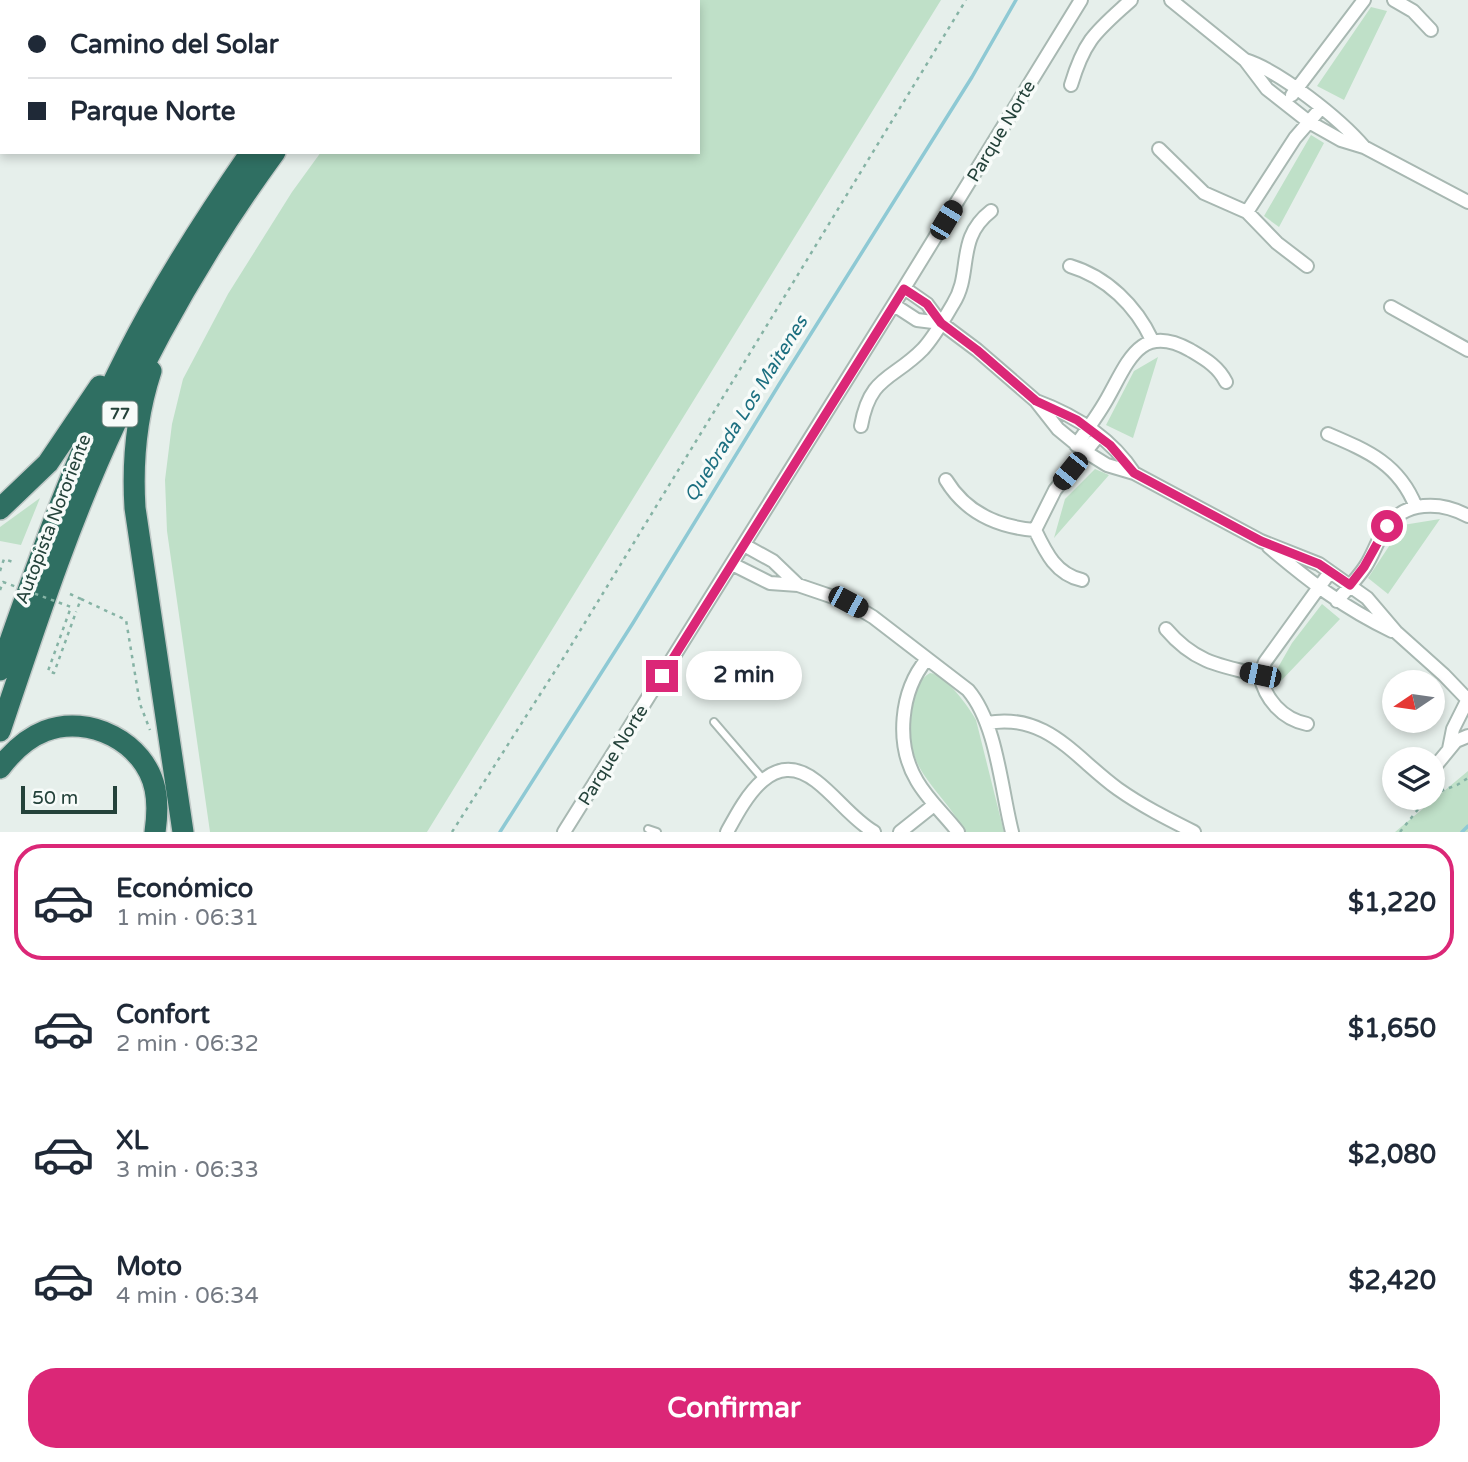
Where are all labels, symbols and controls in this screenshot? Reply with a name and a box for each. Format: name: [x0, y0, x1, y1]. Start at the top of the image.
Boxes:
text: Camino del Solar: [70, 29, 279, 60]
street label: Parque Norte: [962, 76, 1040, 186]
text: Parque Norte: [70, 96, 235, 127]
car: [927, 197, 966, 243]
water label: Quebrada Los Maitenes: [680, 310, 813, 506]
road number: 77: [102, 402, 138, 426]
street label: Autopista Nororiente: [10, 431, 96, 607]
car: [1049, 448, 1092, 494]
route start: [1371, 510, 1403, 542]
car: [825, 583, 872, 621]
callout: 2 min: [686, 652, 802, 700]
route end: [646, 660, 678, 692]
car: [1238, 660, 1283, 690]
text: 2 min: [713, 661, 775, 689]
north arrow: [1382, 670, 1446, 733]
map controls: [1382, 670, 1445, 810]
street label: Parque Norte: [573, 701, 653, 809]
button: layers: [1382, 747, 1445, 810]
scale bar: [21, 783, 117, 815]
text: 50 m: [32, 787, 78, 809]
icon: car: [32, 871, 95, 934]
text: Económico: [116, 873, 253, 904]
text: $1,220: [1348, 887, 1436, 918]
text: 1 min · 06:31: [116, 904, 259, 932]
icon: car: [32, 997, 95, 1060]
text: Confort: [116, 999, 210, 1030]
text: $1,650: [1348, 1013, 1436, 1044]
text: 2 min · 06:32: [116, 1030, 259, 1058]
icon: car: [32, 1123, 95, 1186]
text: XL: [116, 1125, 148, 1156]
text: $2,080: [1348, 1139, 1436, 1170]
text: 3 min · 06:33: [116, 1156, 259, 1184]
icon: car: [32, 1249, 95, 1312]
text: Moto: [116, 1251, 182, 1282]
text: $2,420: [1348, 1265, 1436, 1296]
text: 4 min · 06:34: [116, 1282, 259, 1310]
button: Confirmar: [28, 1368, 1440, 1448]

